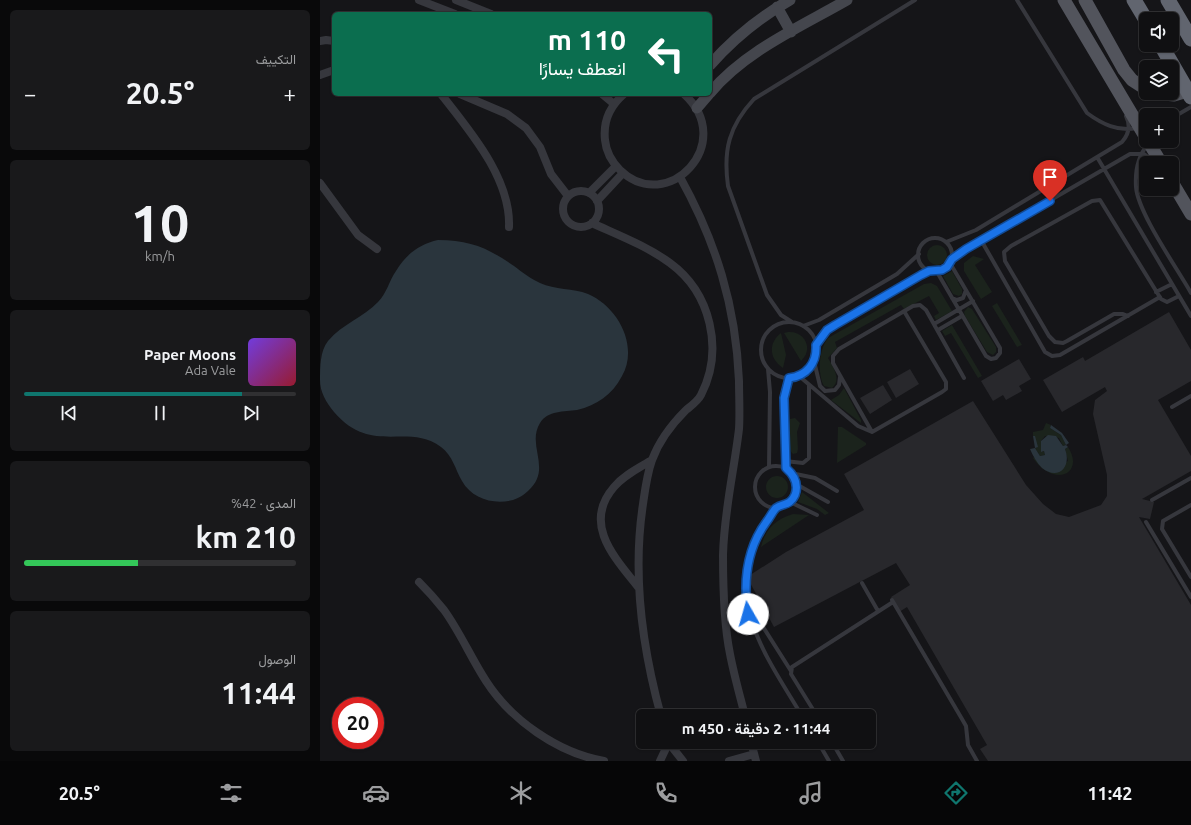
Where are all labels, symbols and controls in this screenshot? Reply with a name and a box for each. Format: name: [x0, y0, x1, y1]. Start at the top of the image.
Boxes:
map controls: [1139, 12, 1179, 196]
button: sound: [1139, 12, 1179, 52]
text: 110 m: [548, 24, 626, 55]
icon: left: [640, 28, 692, 80]
text: التكييف: [256, 52, 296, 66]
text: انعطف يسارًا: [539, 58, 626, 78]
button: layers: [1139, 60, 1179, 100]
text: 20.5°: [126, 76, 194, 110]
text: −: [24, 81, 36, 106]
text: +: [284, 81, 296, 106]
button: +: [1139, 108, 1179, 148]
button: −: [1139, 156, 1179, 196]
pin: [1033, 160, 1067, 201]
icon: arrive: [1039, 166, 1061, 188]
text: 10: [131, 194, 189, 252]
text: km/h: [145, 249, 175, 263]
text: Paper Moons: [144, 346, 236, 363]
text: Ada Vale: [185, 363, 236, 377]
icon: previous: [58, 402, 80, 424]
icon: pause: [149, 402, 171, 424]
icon: next: [240, 402, 262, 424]
text: المدى · 42%: [231, 496, 296, 510]
text: 210 km: [195, 520, 296, 554]
position arrow: [727, 593, 769, 635]
text: الوصول: [258, 652, 296, 666]
text: 11:44: [221, 676, 296, 710]
speed limit sign: 20: [332, 697, 384, 749]
text: 11:44 · 2 دقيقة · 450 m: [682, 720, 830, 737]
icon: filters: [217, 779, 245, 807]
icon: car: [362, 779, 390, 807]
icon: climate: [507, 779, 535, 807]
icon: phone: [652, 779, 680, 807]
icon: music: [797, 779, 825, 807]
icon: directions: [942, 779, 970, 807]
text: 20.5°: [59, 783, 100, 803]
text: 11:42: [1087, 783, 1132, 803]

